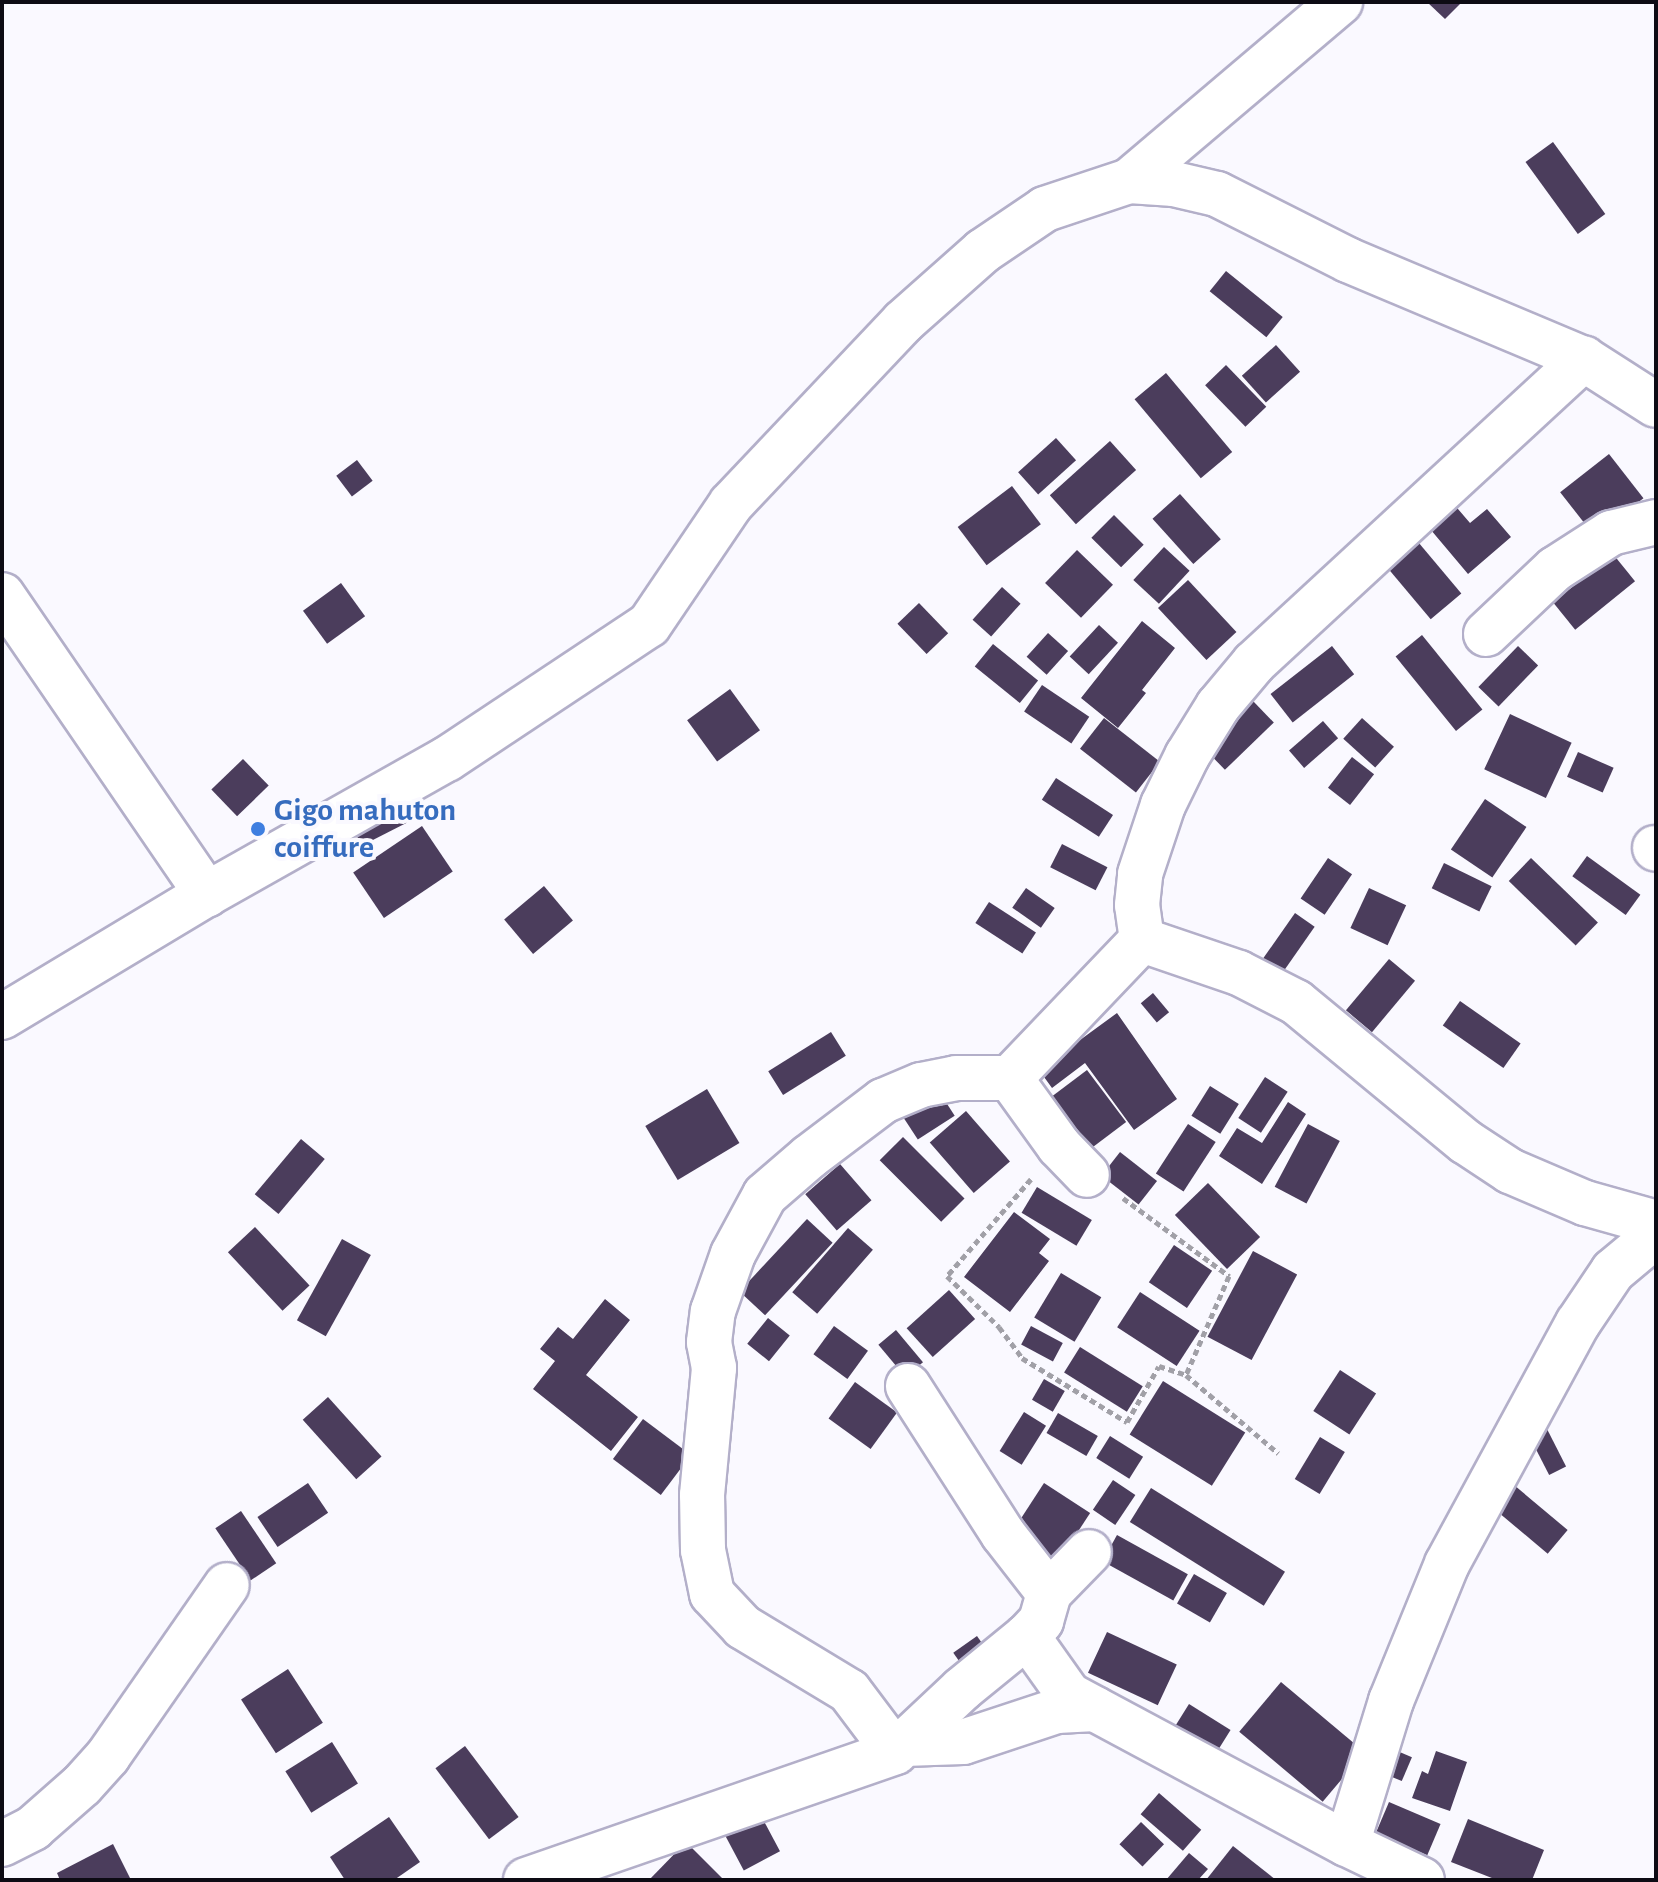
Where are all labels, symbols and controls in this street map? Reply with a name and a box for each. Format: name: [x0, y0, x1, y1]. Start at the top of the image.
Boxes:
place label: Gigo mahuton coiffure: [274, 792, 456, 867]
marker: Gigo mahuton coiffure: [249, 820, 267, 838]

